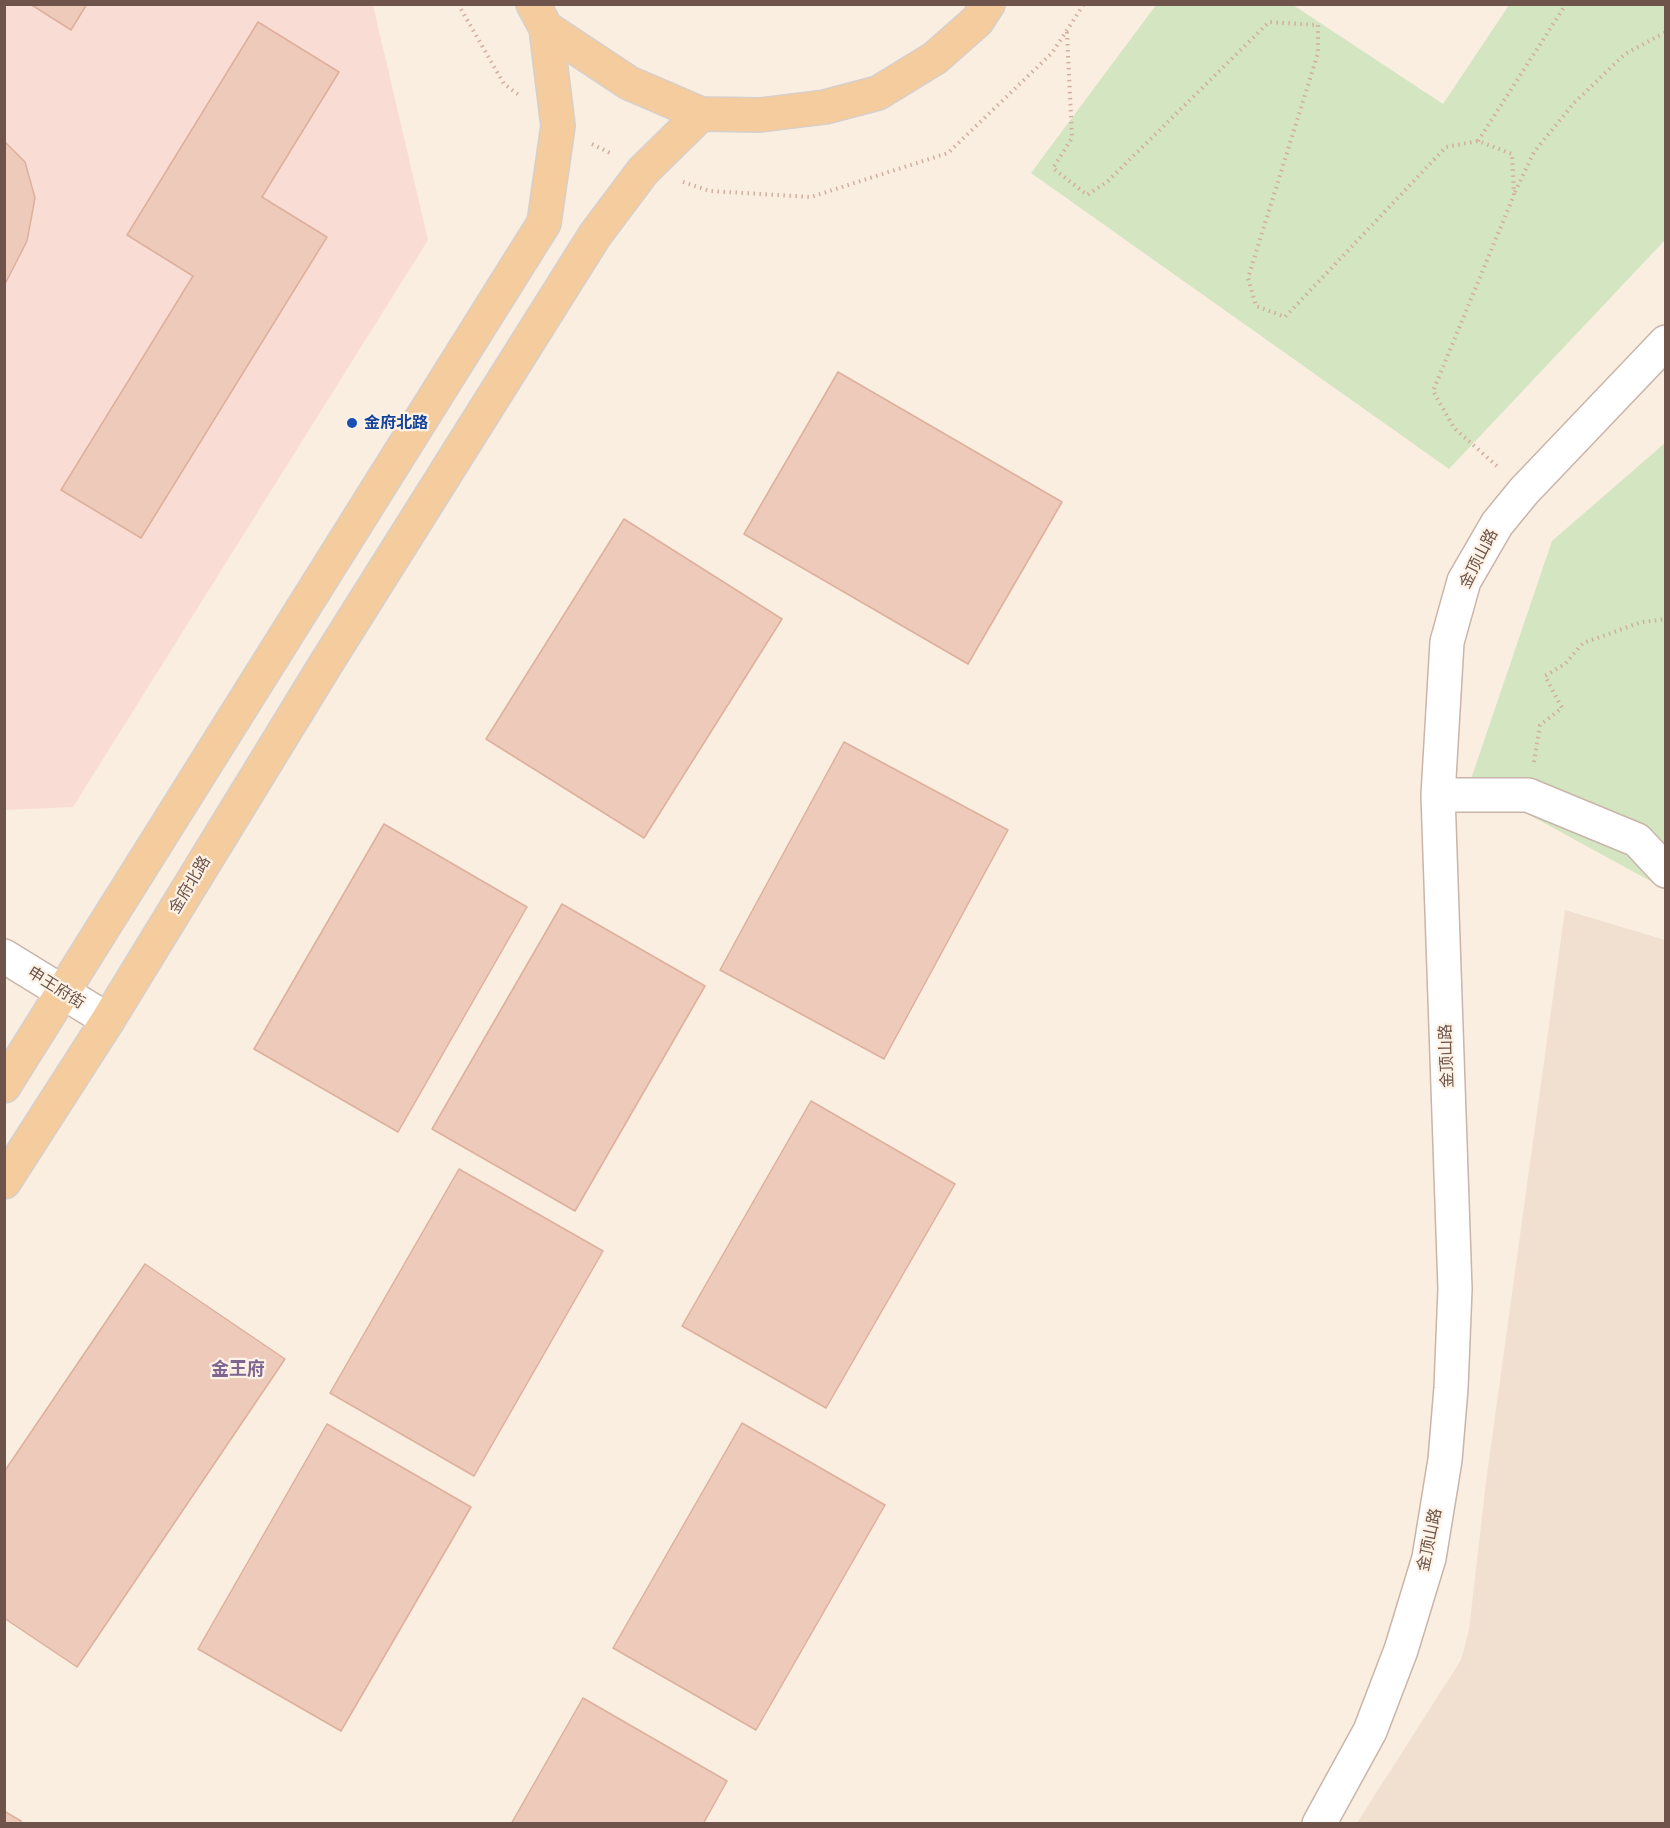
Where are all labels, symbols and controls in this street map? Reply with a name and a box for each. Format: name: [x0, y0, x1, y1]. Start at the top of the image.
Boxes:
place label: 金府北路: [364, 413, 428, 433]
marker: 金府北路: [345, 416, 359, 430]
street label: 金顶山路: [1456, 526, 1502, 592]
street label: 金府北路: [165, 853, 215, 917]
street label: 申王府街: [24, 963, 88, 1013]
street label: 金顶山路: [1436, 1024, 1458, 1088]
district label: 金王府: [211, 1359, 265, 1381]
street label: 金顶山路: [1414, 1507, 1446, 1573]

